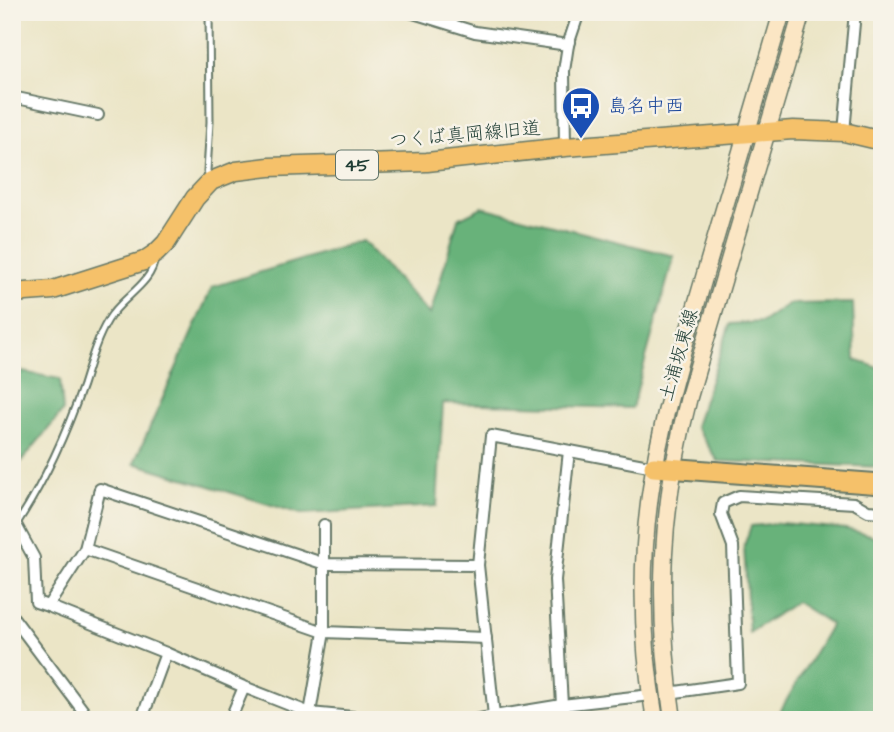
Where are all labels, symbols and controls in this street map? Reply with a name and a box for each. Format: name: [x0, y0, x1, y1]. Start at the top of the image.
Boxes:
bus stop icon: 島名中西: [560, 85, 602, 140]
place label: 島名中西: [608, 93, 684, 120]
street label: つくば真岡線旧道: [388, 115, 542, 155]
road number: 45: [336, 150, 378, 180]
street label: 土浦坂東線: [653, 306, 705, 404]

